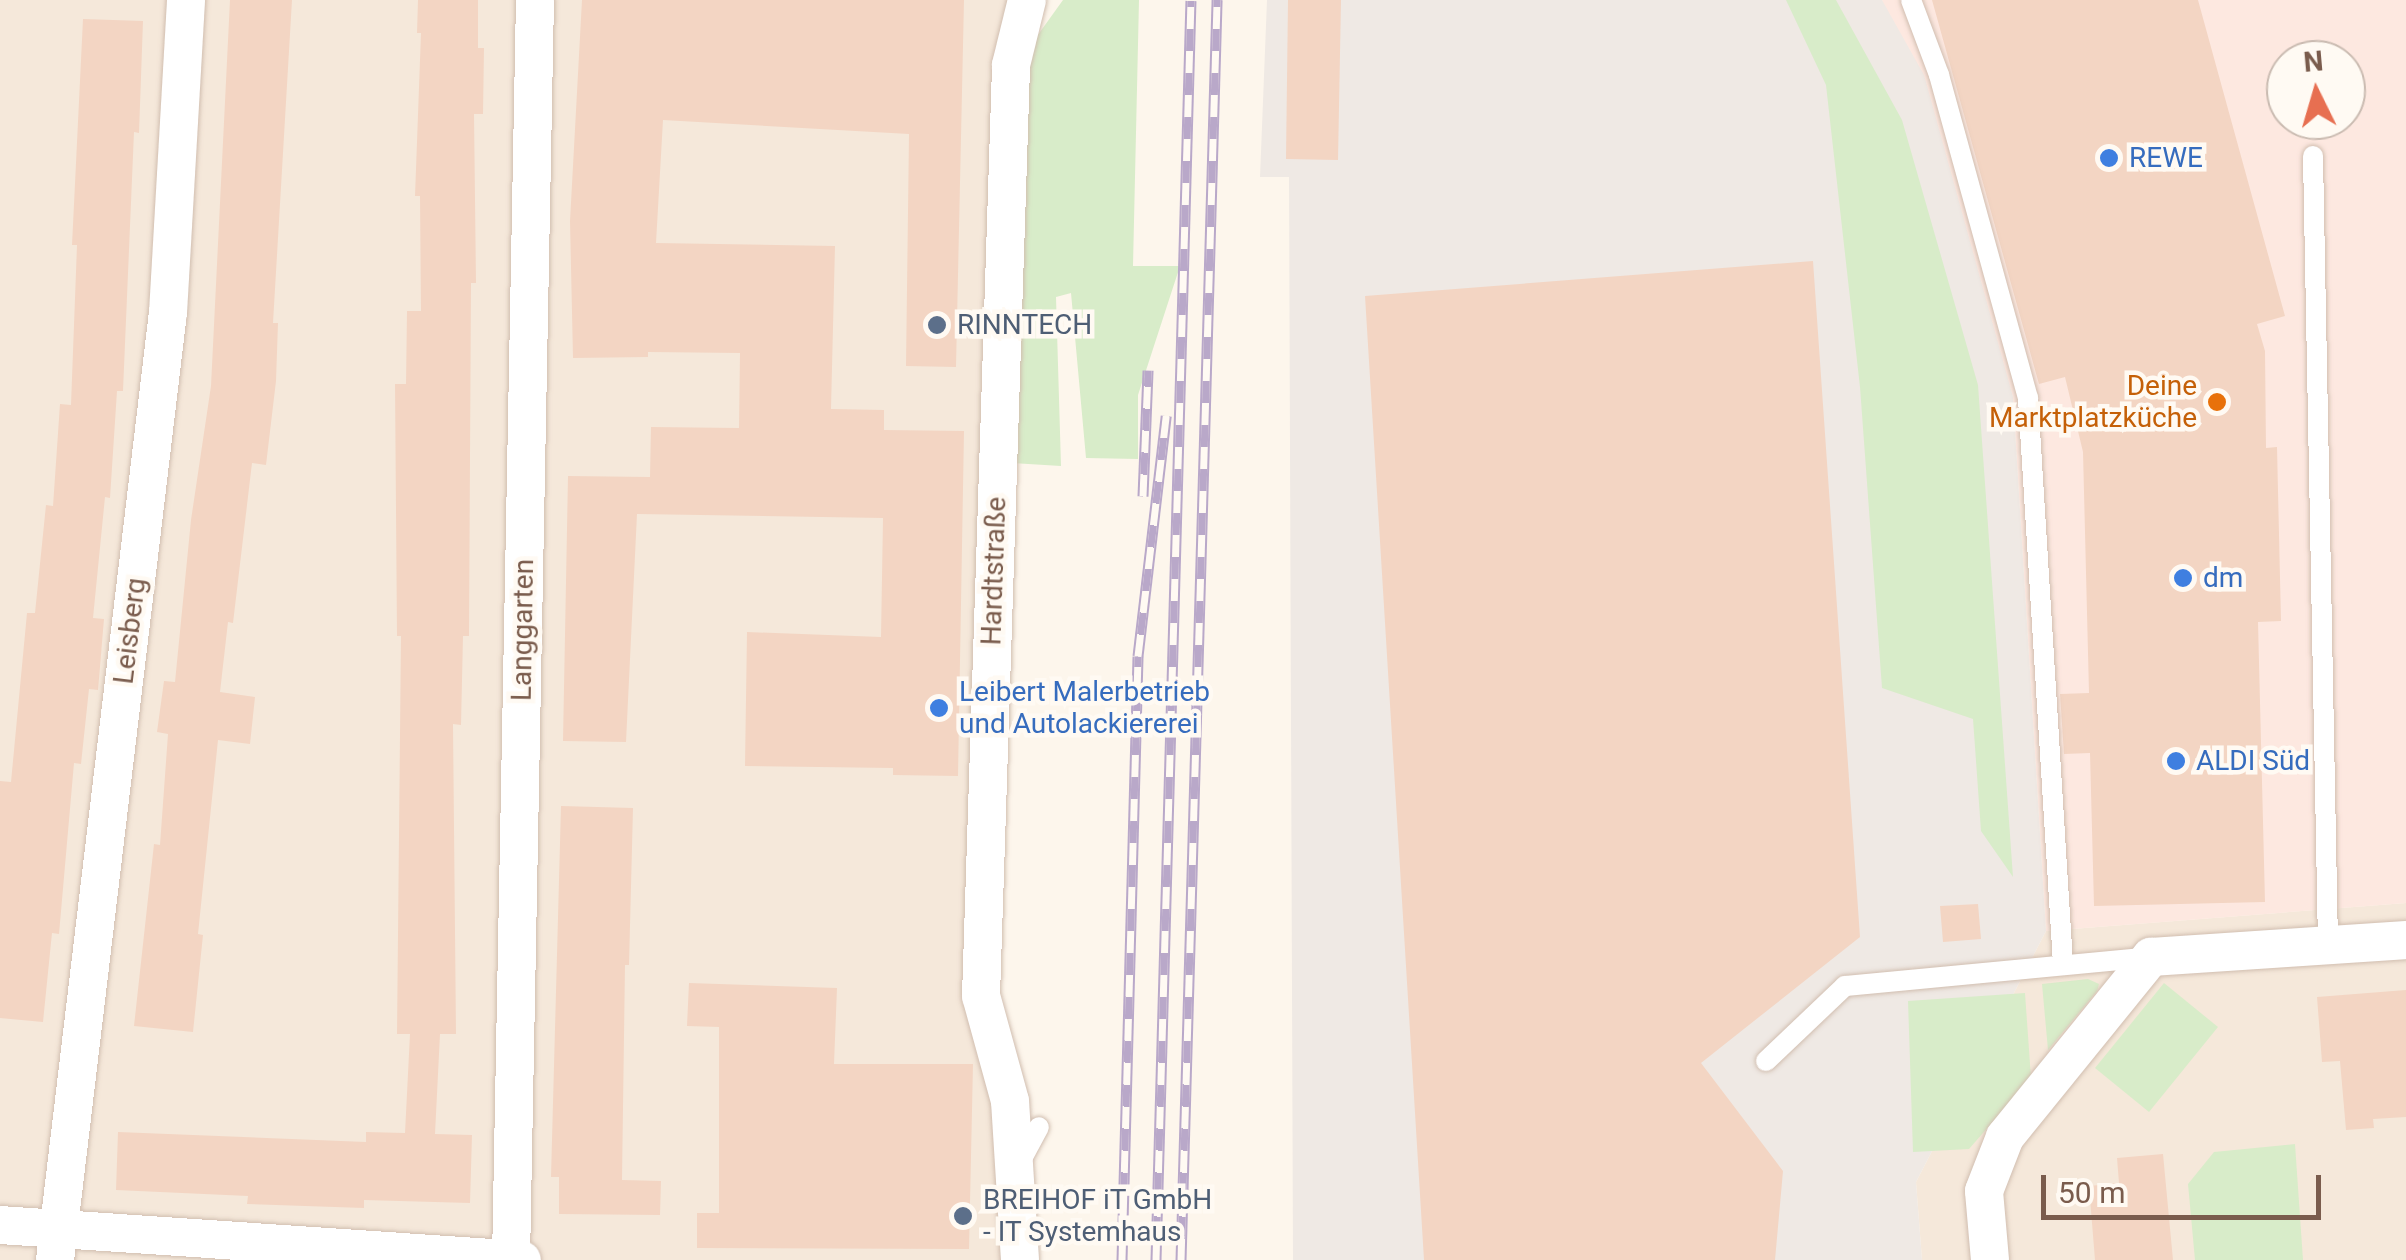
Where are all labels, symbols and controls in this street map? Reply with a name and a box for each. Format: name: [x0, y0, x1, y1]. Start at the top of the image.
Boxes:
north arrow: [2266, 40, 2366, 140]
text: N: [2302, 44, 2325, 79]
place label: REWE: [2129, 141, 2203, 175]
marker: REWE: [2098, 147, 2120, 169]
place label: RINNTECH: [957, 308, 1092, 342]
marker: RINNTECH: [926, 314, 948, 336]
place label: Deine Marktplatzküche: [1989, 369, 2197, 435]
marker: Deine Marktplatzküche: [2206, 391, 2228, 413]
street label: Hardtstraße: [975, 496, 1013, 646]
street label: Langgarten: [505, 559, 541, 701]
place label: dm: [2203, 561, 2243, 595]
marker: dm: [2172, 567, 2194, 589]
street label: Leisberg: [107, 576, 153, 686]
place label: Leibert Malerbetrieb und Autolackiererei: [959, 675, 1210, 741]
marker: Leibert Malerbetrieb und Autolackiererei: [928, 697, 950, 719]
place label: ALDI Süd: [2196, 744, 2310, 778]
marker: ALDI Süd: [2165, 750, 2187, 772]
scale bar: [2046, 1155, 2326, 1217]
text: 50 m: [2058, 1175, 2125, 1210]
place label: BREIHOF iT GmbH - IT Systemhaus: [983, 1183, 1213, 1249]
marker: BREIHOF iT GmbH - IT Systemhaus: [952, 1205, 974, 1227]

